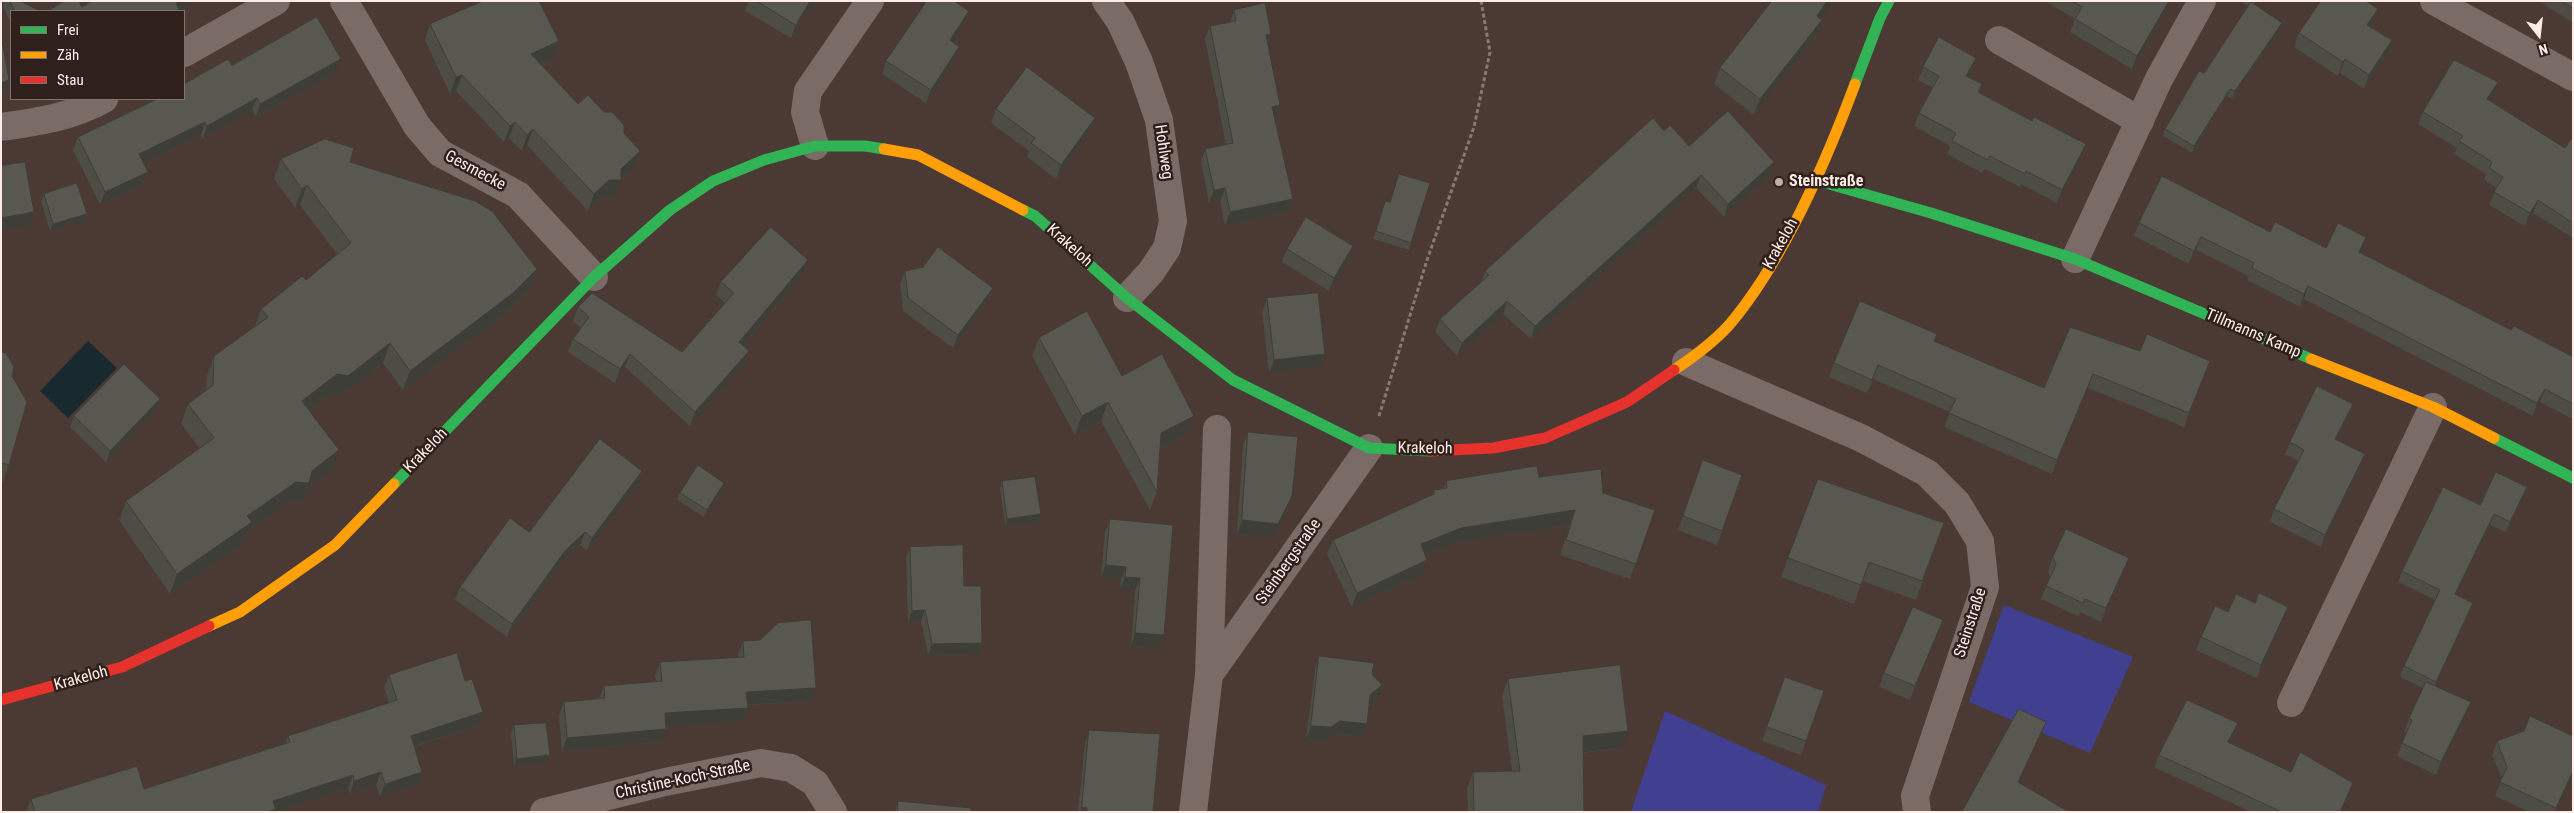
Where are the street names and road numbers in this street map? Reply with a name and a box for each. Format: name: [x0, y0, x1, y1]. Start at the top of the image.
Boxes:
street label: Hohlweg: [1150, 123, 1176, 181]
street label: Gesmecke: [441, 147, 509, 195]
street label: Krakeloh: [1759, 215, 1803, 273]
street label: Krakeloh: [1042, 220, 1096, 272]
street label: Tillmanns Kamp: [2202, 305, 2304, 363]
street label: Krakeloh: [400, 425, 452, 477]
street label: Krakeloh: [1397, 439, 1453, 459]
street label: Steinbergstraße: [1252, 516, 1326, 608]
street label: Steinstraße: [1951, 586, 1991, 660]
street label: Krakeloh: [52, 663, 110, 695]
street label: Christine-Koch-Straße: [614, 756, 752, 804]

